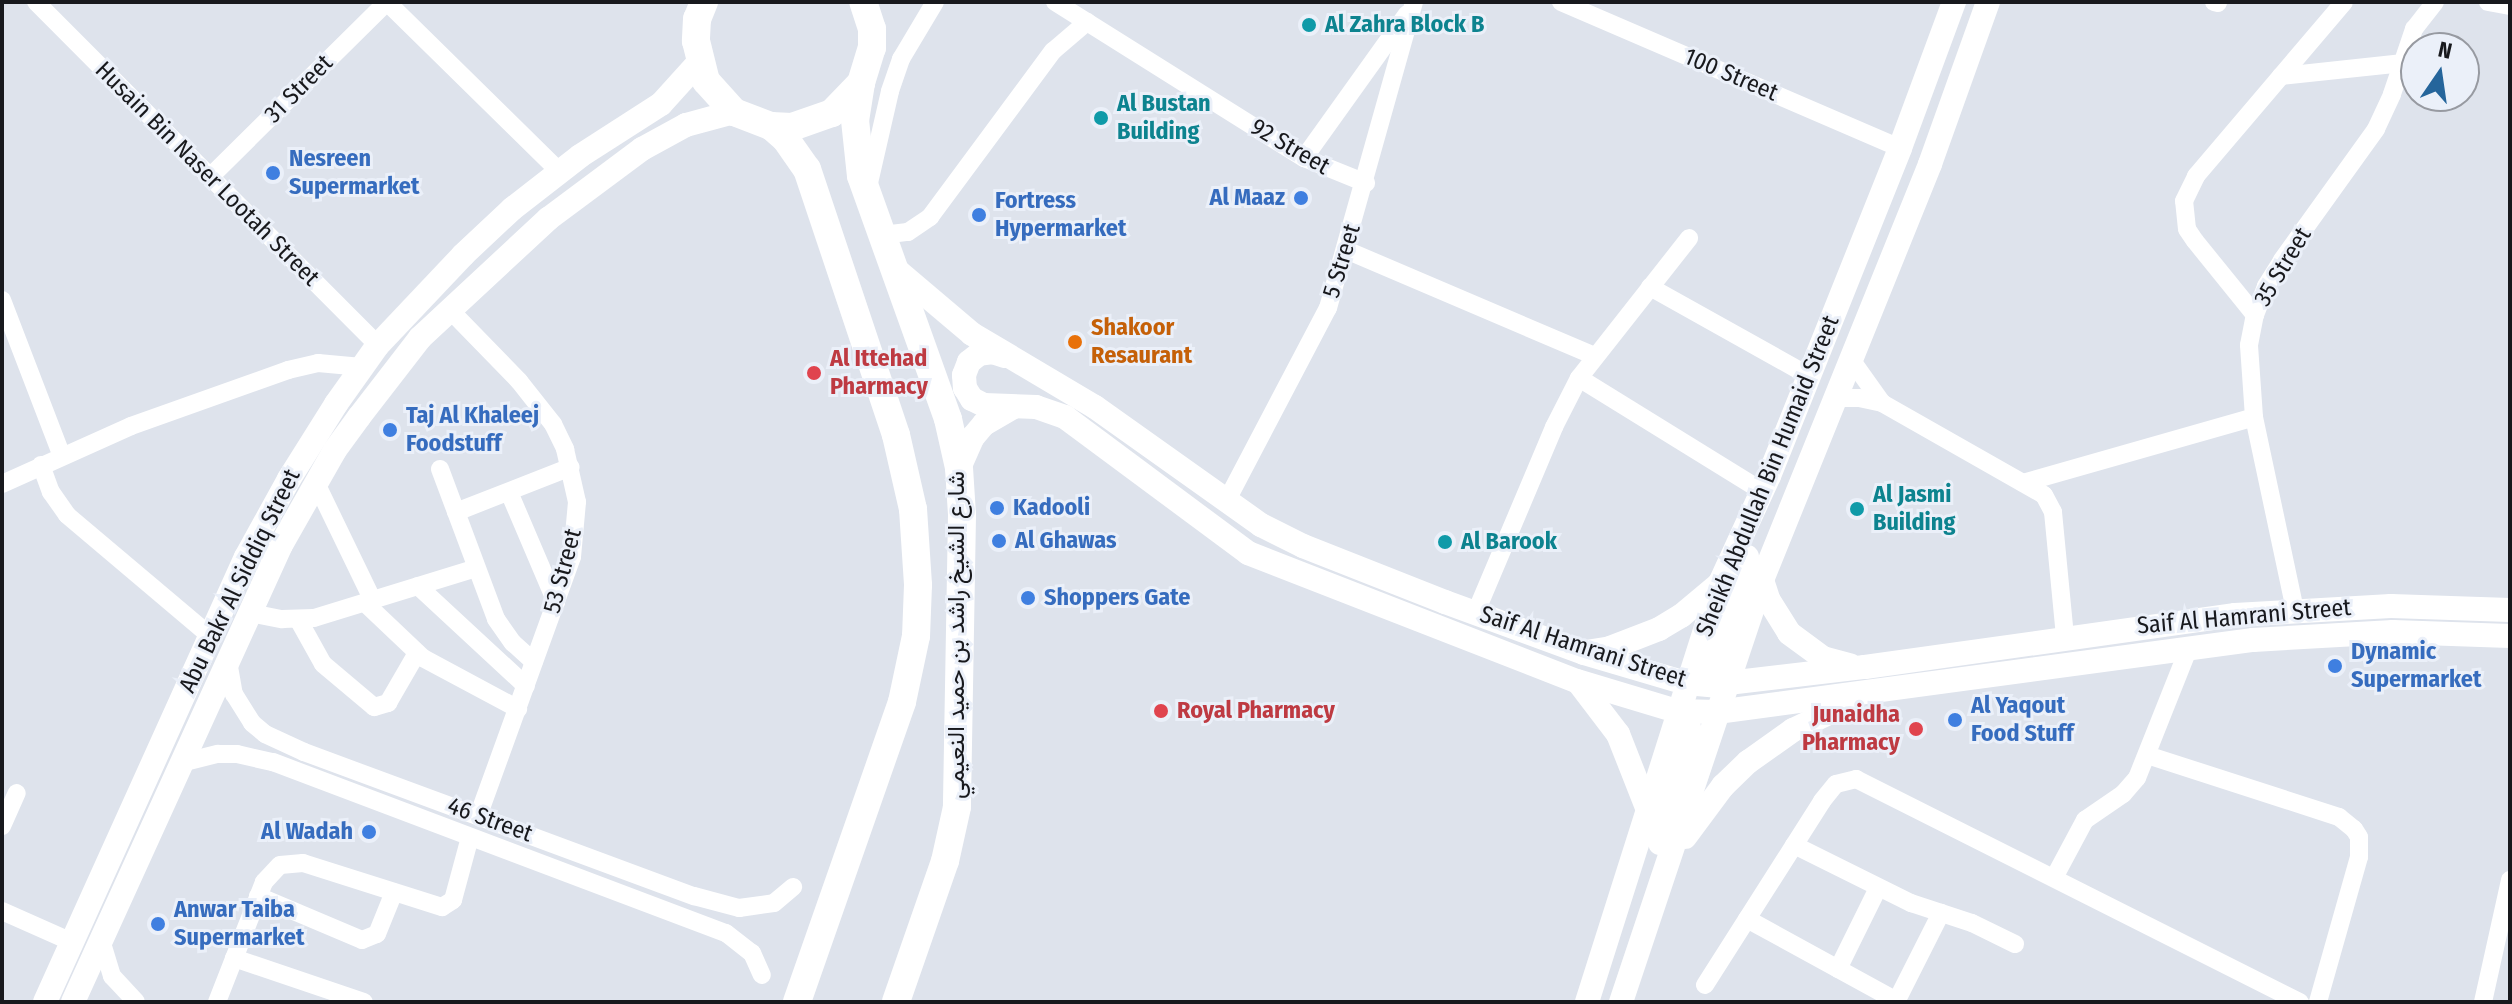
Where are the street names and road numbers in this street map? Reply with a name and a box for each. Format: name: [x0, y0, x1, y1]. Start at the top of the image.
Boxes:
street label: 100 Street: [1680, 42, 1782, 108]
street label: 31 Street: [259, 49, 339, 129]
street label: Husain Bin Naser Lootah Street: [89, 56, 325, 292]
street label: 92 Street: [1245, 113, 1335, 181]
street label: 5 Street: [1317, 221, 1367, 301]
street label: 35 Street: [2248, 223, 2318, 311]
street label: Sheikh Abdullah Bin Humaid Street: [1690, 311, 1846, 641]
street label: Abu Bakr Al Siddiq Street: [173, 464, 307, 698]
street label: شارع الشيخ راشد بن حميد النعيمي: [943, 471, 971, 799]
street label: 53 Street: [538, 526, 588, 616]
street label: Saif Al Hamrani Street: [2136, 593, 2352, 641]
street label: Saif Al Hamrani Street: [1476, 600, 1690, 694]
street label: 46 Street: [444, 791, 536, 849]

